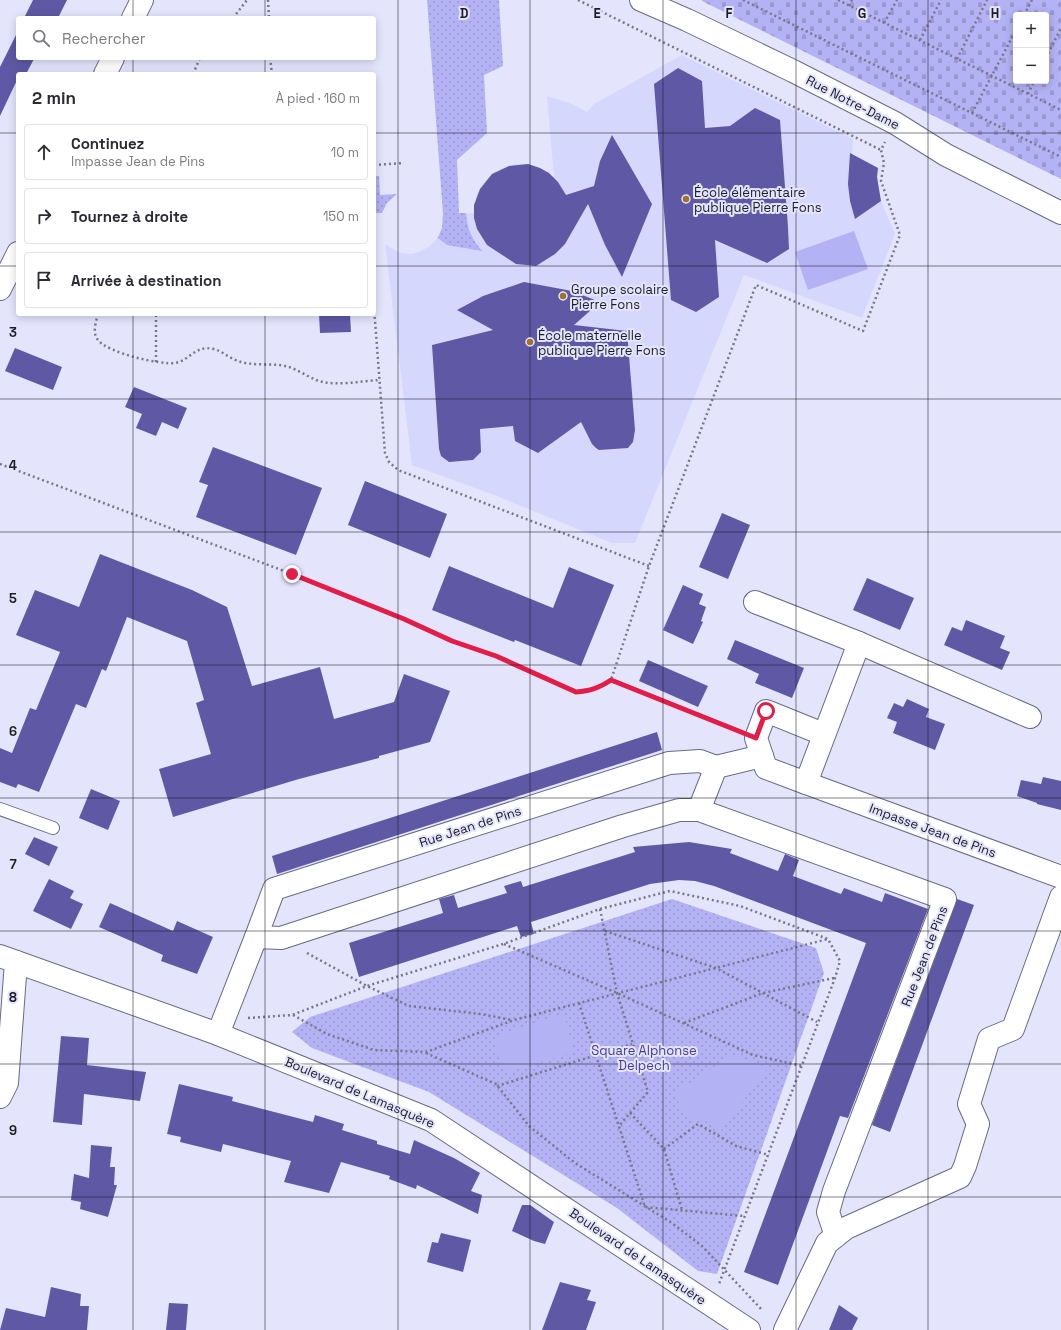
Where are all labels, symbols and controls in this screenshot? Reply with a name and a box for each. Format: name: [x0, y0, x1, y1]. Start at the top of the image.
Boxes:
text: D: [460, 5, 469, 22]
text: E: [593, 5, 601, 22]
text: F: [726, 5, 733, 22]
text: G: [858, 5, 866, 22]
text: H: [991, 5, 999, 22]
map controls: [1013, 12, 1049, 84]
button: +: [1013, 12, 1049, 48]
search box: [16, 16, 376, 60]
icon: search: [30, 27, 52, 49]
text: Rechercher: [62, 29, 145, 48]
button: −: [1013, 48, 1049, 84]
street label: Rue Notre-Dame: [803, 72, 902, 133]
text: 2 min: [32, 87, 76, 109]
text: À pied · 160 m: [276, 90, 360, 107]
text: Continuez: [71, 134, 144, 153]
icon: ahead: [33, 141, 55, 163]
text: 10 m: [331, 144, 359, 161]
text: Impasse Jean de Pins: [71, 153, 205, 170]
place label: École élémentaire publique Pierre Fons: [694, 184, 822, 216]
marker: École élémentaire publique Pierre Fons: [681, 194, 691, 204]
icon: right: [33, 205, 55, 227]
text: Tournez à droite: [71, 207, 188, 226]
text: 150 m: [323, 208, 359, 225]
icon: arrive: [33, 269, 55, 291]
text: Arrivée à destination: [71, 271, 221, 290]
place label: Groupe scolaire Pierre Fons: [571, 281, 669, 313]
marker: Groupe scolaire Pierre Fons: [558, 291, 568, 301]
text: 3: [9, 324, 17, 341]
place label: École maternelle publique Pierre Fons: [538, 327, 666, 359]
marker: École maternelle publique Pierre Fons: [525, 337, 535, 347]
text: 4: [9, 457, 17, 474]
route end: [283, 565, 301, 583]
text: 5: [9, 590, 17, 607]
route start: [757, 702, 775, 720]
text: 6: [9, 723, 17, 740]
street label: Impasse Jean de Pins: [867, 800, 999, 861]
street label: Rue Jean de Pins: [417, 802, 523, 851]
text: 7: [9, 856, 17, 873]
street label: Rue Jean de Pins: [897, 903, 951, 1009]
text: 8: [9, 989, 17, 1006]
park label: Square Alphonse Delpech: [591, 1042, 697, 1074]
street label: Boulevard de Lamasquère: [282, 1053, 438, 1132]
text: 9: [9, 1122, 17, 1139]
street label: Boulevard de Lamasquère: [566, 1204, 709, 1309]

